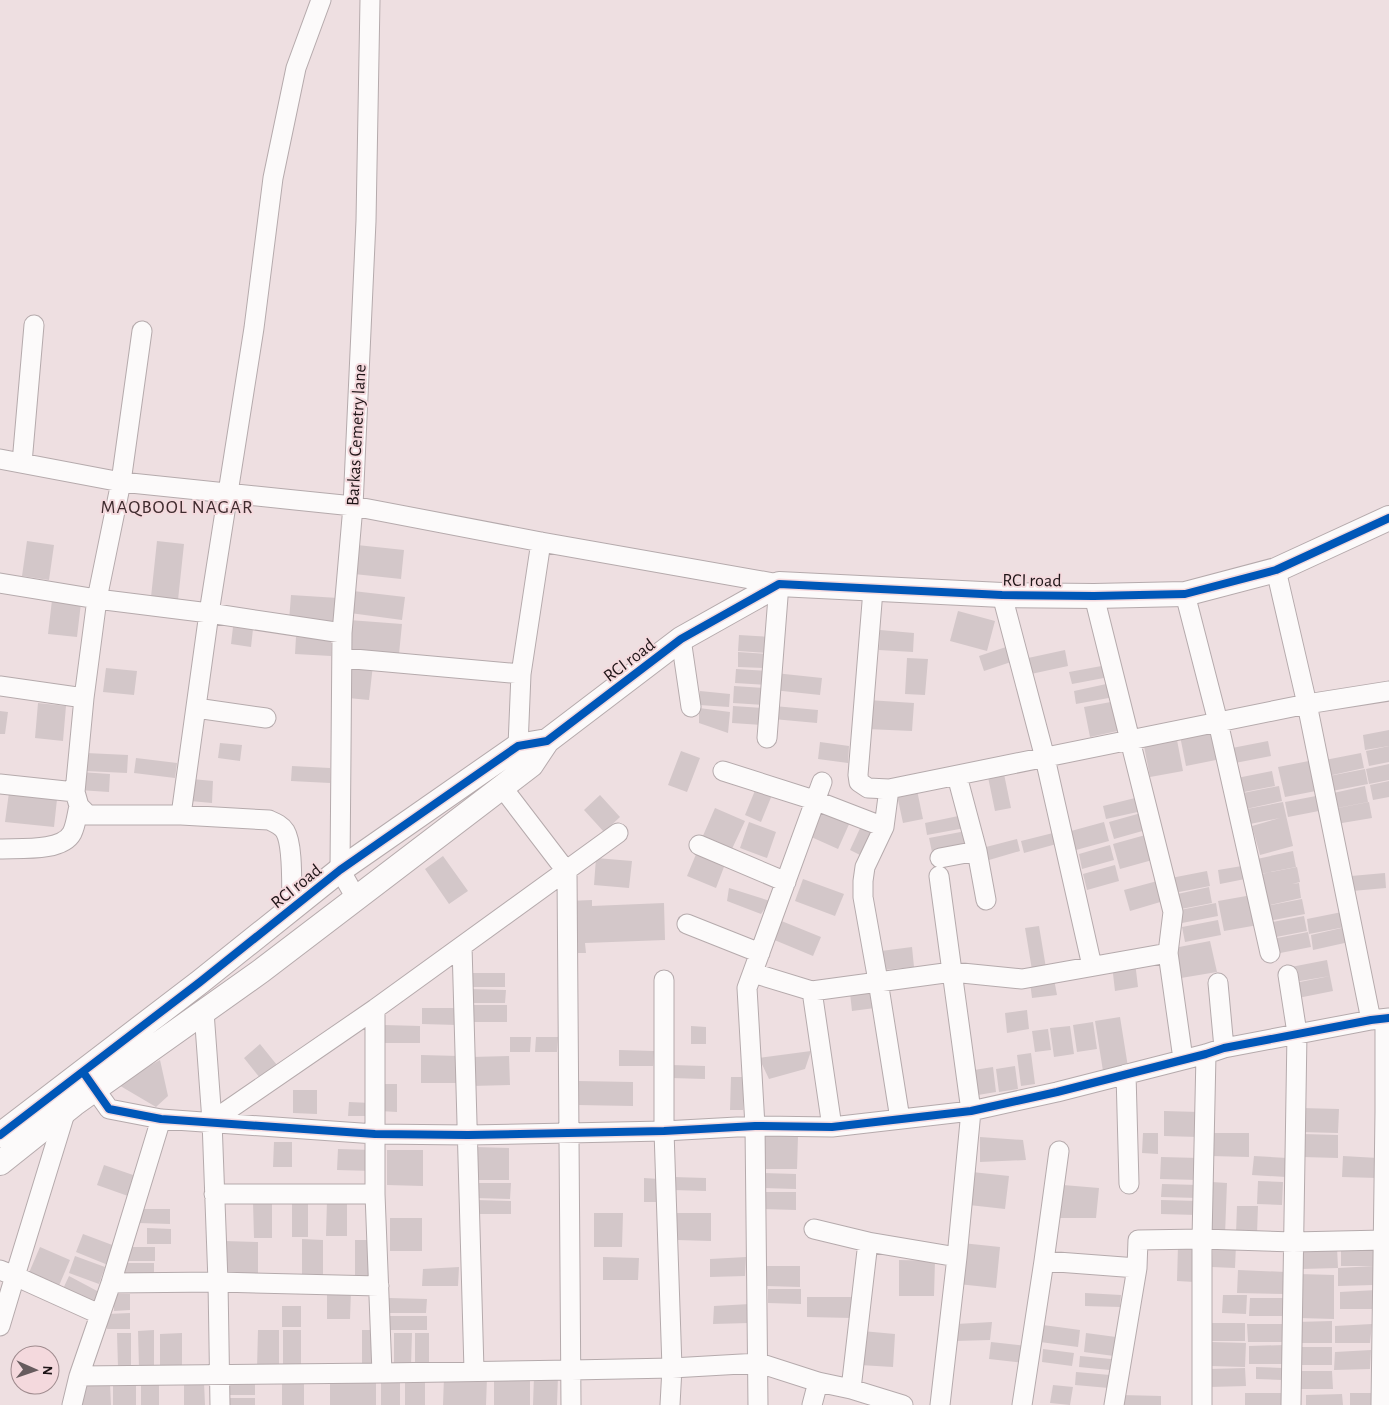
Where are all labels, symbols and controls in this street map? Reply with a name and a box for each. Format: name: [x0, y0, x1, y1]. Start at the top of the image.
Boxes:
street label: Barkas Cemetry lane: [344, 364, 370, 506]
district label: MAQBOOL NAGAR: [101, 498, 253, 517]
street label: RCI road: [1002, 571, 1062, 591]
street label: RCI road: [601, 636, 659, 686]
street label: RCI road: [268, 861, 325, 912]
north arrow: [10, 1345, 60, 1395]
text: N: [40, 1365, 54, 1376]

